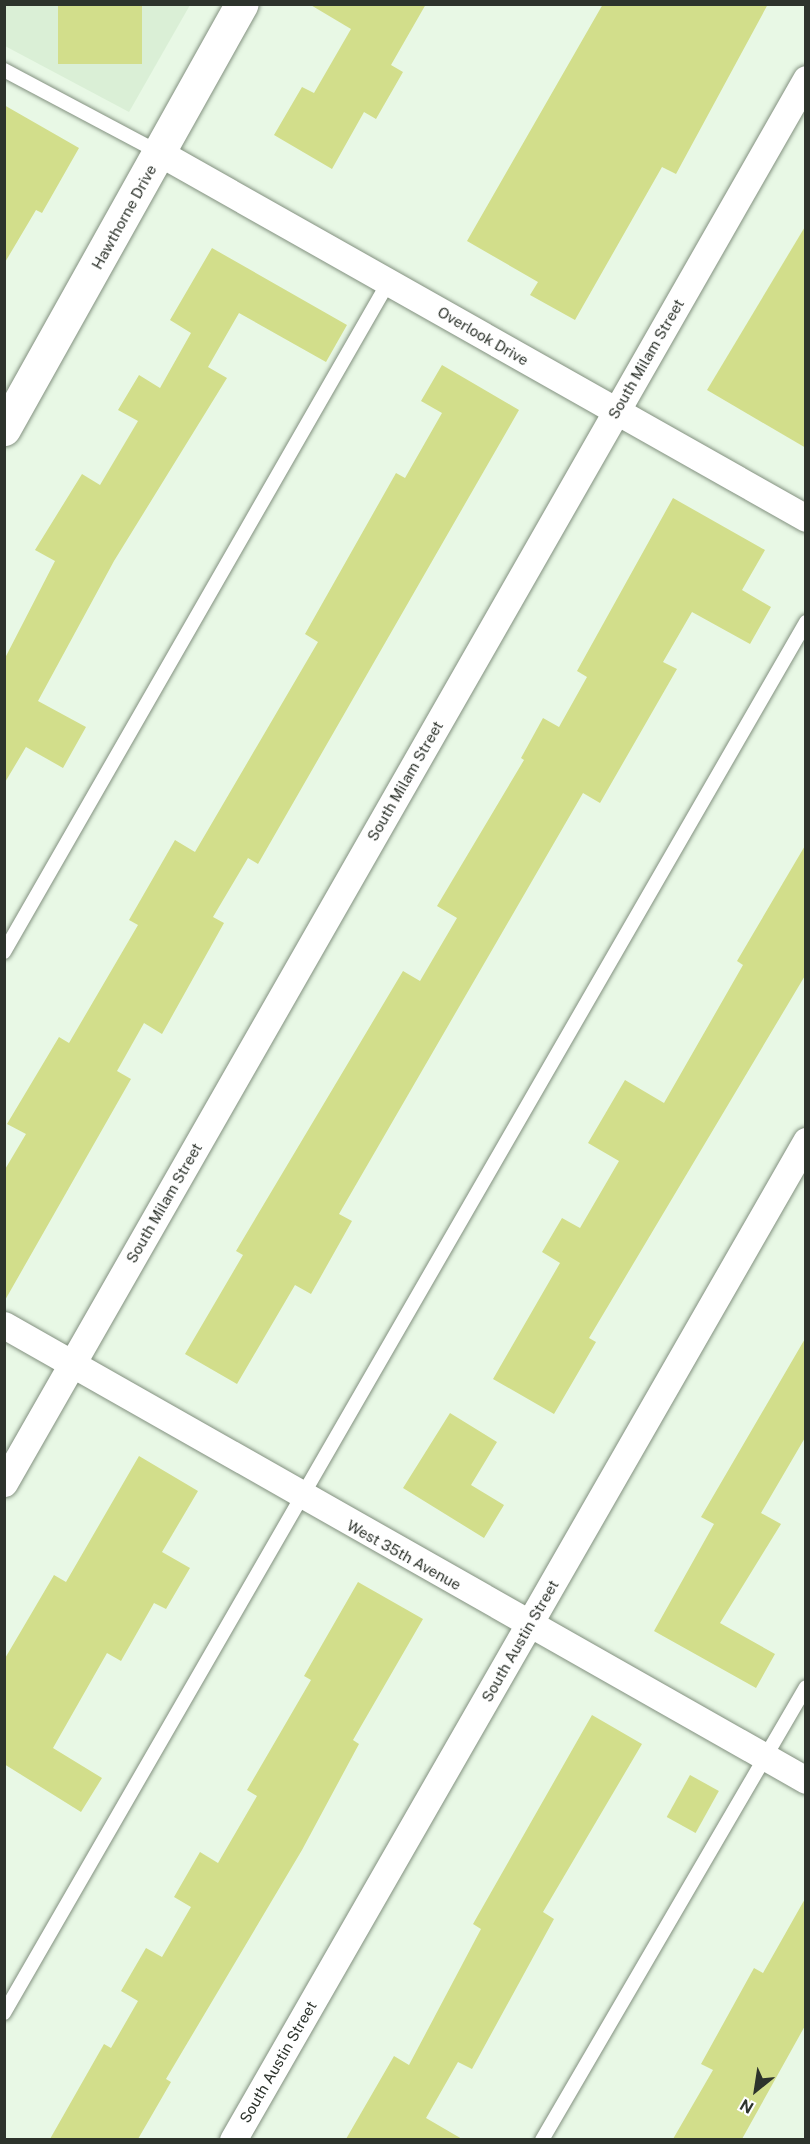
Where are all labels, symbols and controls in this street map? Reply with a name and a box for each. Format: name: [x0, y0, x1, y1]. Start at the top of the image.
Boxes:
street label: Hawthorne Drive: [88, 162, 160, 272]
street label: South Milam Street: [604, 296, 688, 422]
street label: Overlook Drive: [434, 303, 532, 369]
street label: South Milam Street: [363, 718, 447, 844]
street label: South Milam Street: [122, 1140, 206, 1266]
street label: West 35th Avenue: [344, 1516, 464, 1594]
street label: South Austin Street: [478, 1577, 562, 1705]
street label: South Austin Street: [236, 1998, 320, 2126]
north arrow: [726, 2060, 786, 2120]
text: N: [737, 2095, 757, 2117]

